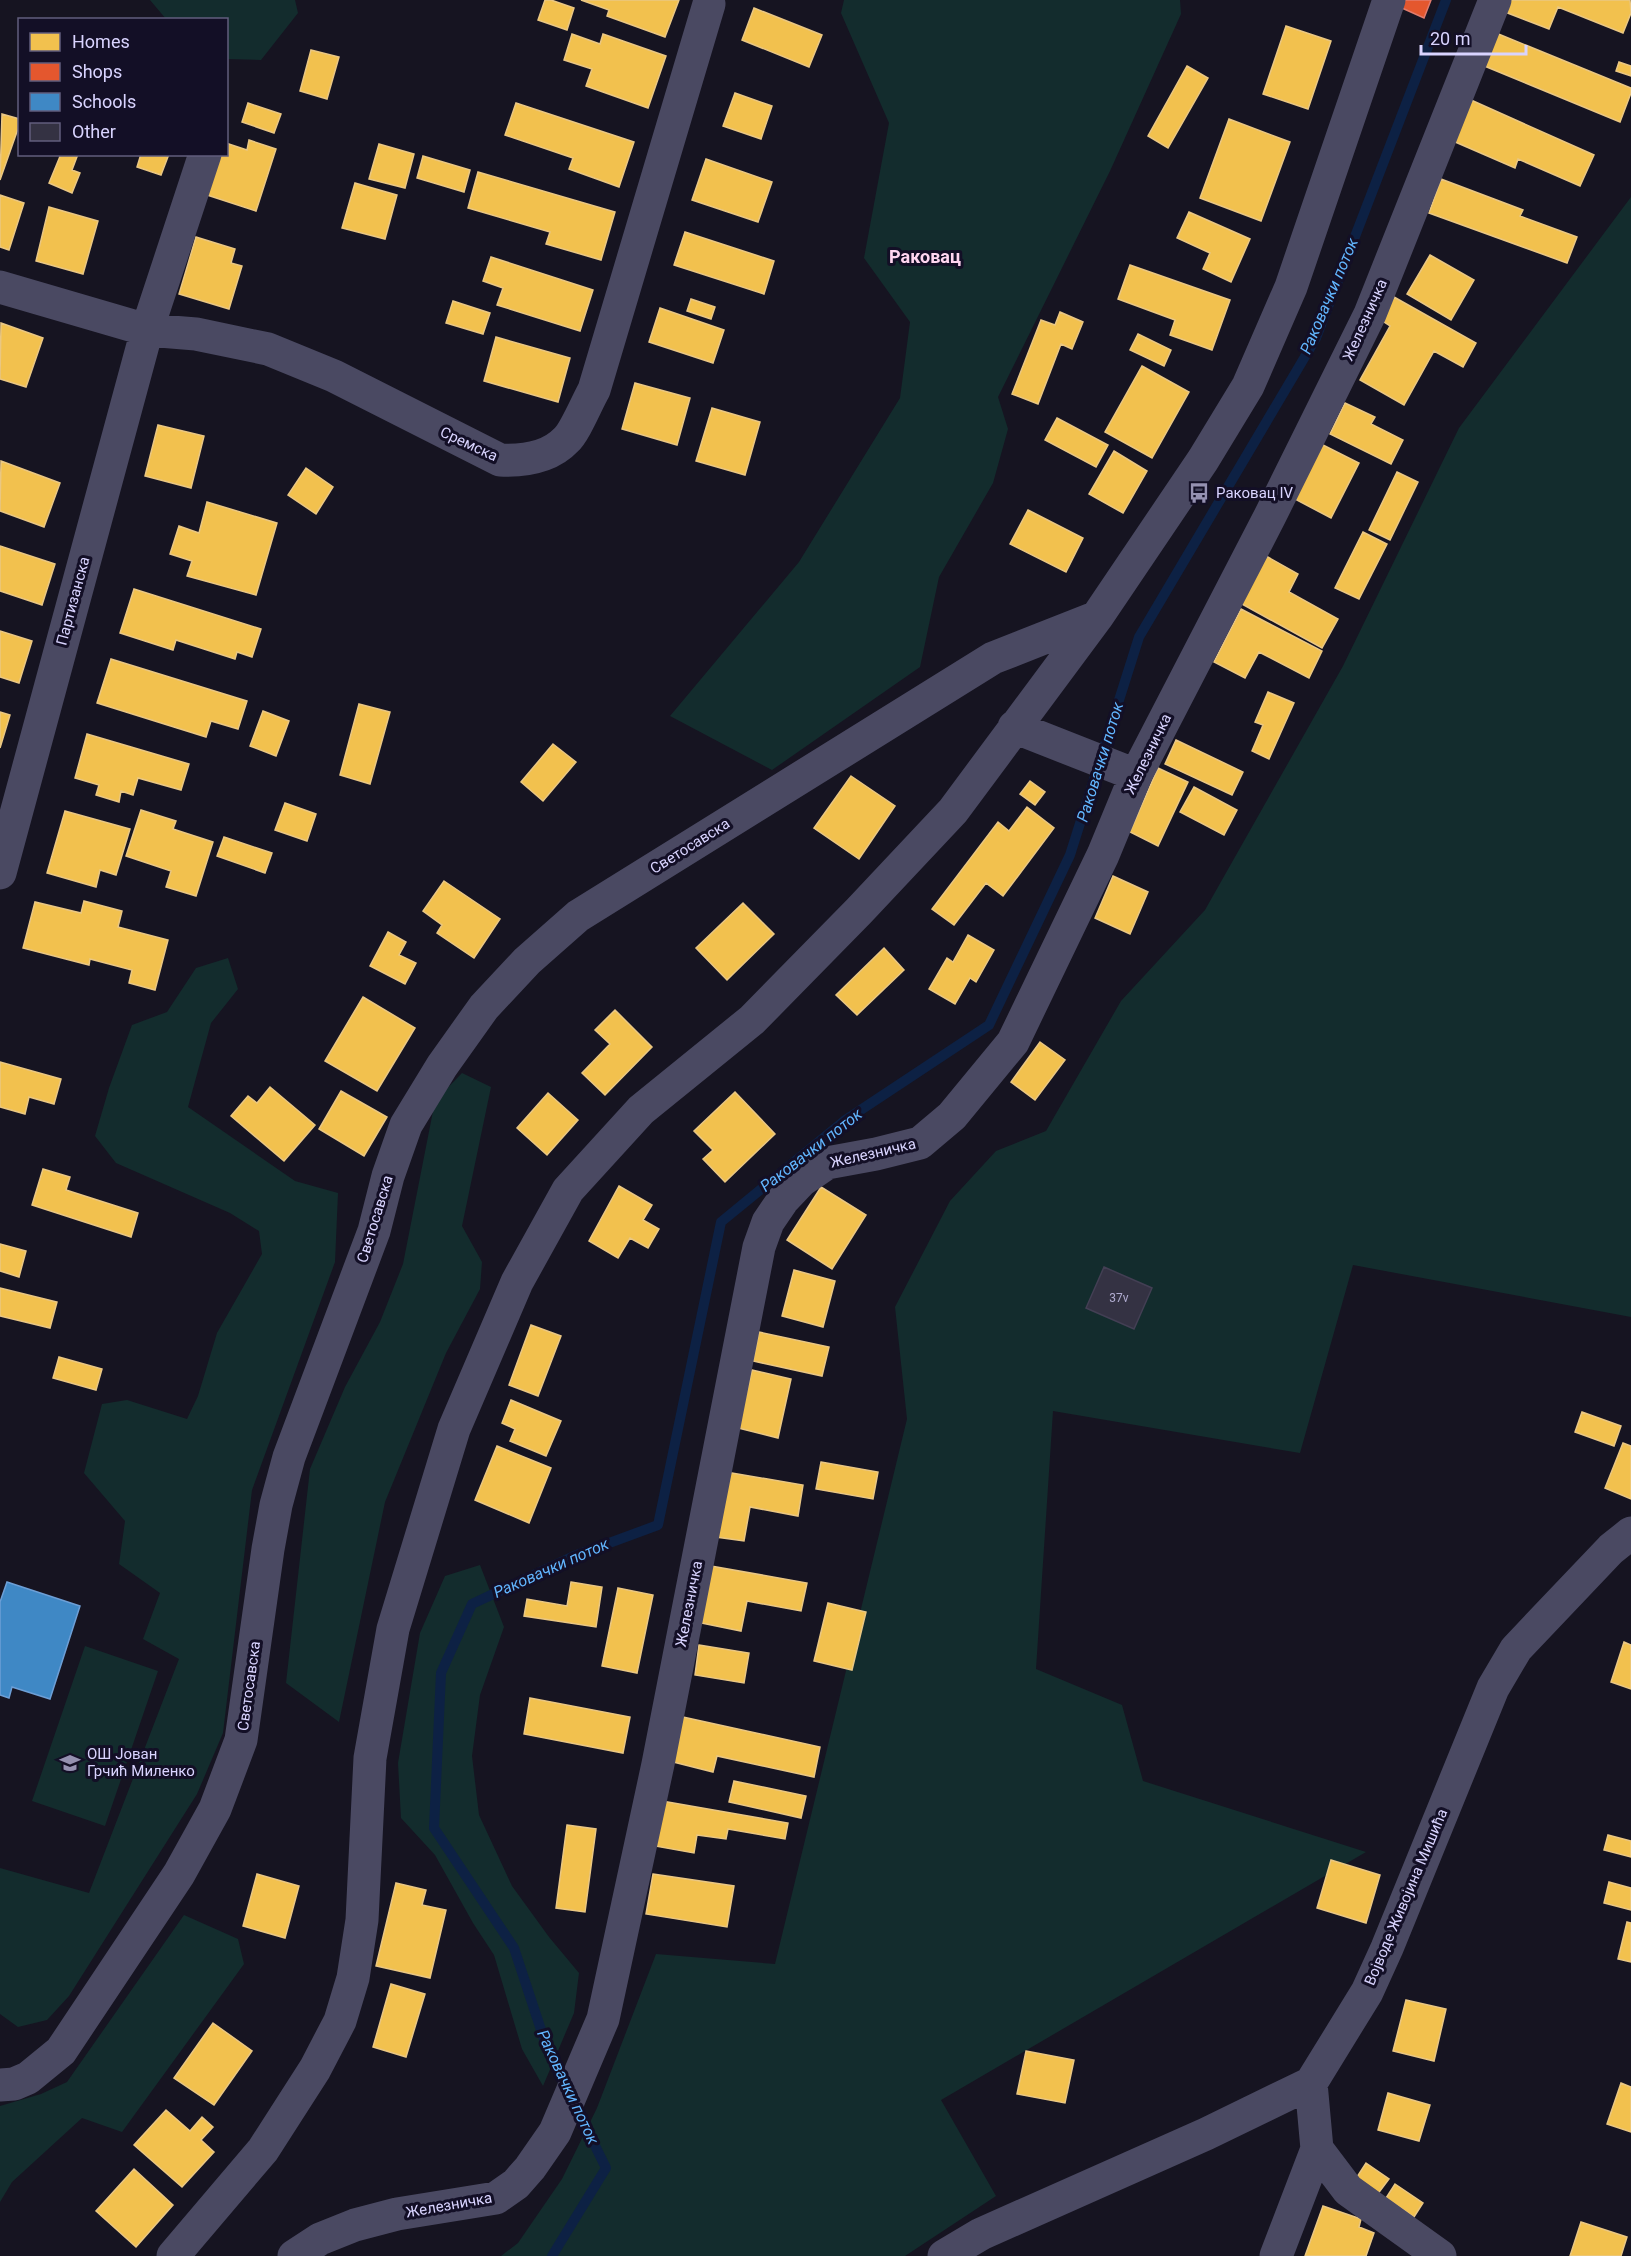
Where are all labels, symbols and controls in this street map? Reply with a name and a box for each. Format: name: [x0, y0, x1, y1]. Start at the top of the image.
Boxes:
legend: [18, 18, 228, 156]
scale bar: [1421, 18, 1526, 56]
text: 20 m: [1430, 28, 1470, 49]
text: Homes: [72, 31, 130, 52]
text: Shops: [72, 61, 122, 82]
text: Schools: [72, 91, 136, 112]
text: Other: [72, 121, 116, 142]
water label: Раковачки поток: [1296, 235, 1362, 357]
district label: Раковац: [889, 246, 961, 267]
street label: Железничка: [1339, 276, 1391, 364]
street label: Сремска: [437, 423, 501, 465]
bus stop icon: Раковац IV: [1187, 481, 1211, 505]
place label: Раковац IV: [1216, 484, 1293, 502]
street label: Партизанска: [53, 555, 93, 647]
water label: Раковачки поток: [1073, 699, 1127, 824]
street label: Железничка: [1121, 711, 1175, 797]
street label: Светосавска: [647, 814, 733, 878]
water label: Раковачки поток: [756, 1104, 866, 1196]
street label: Железничка: [828, 1134, 918, 1172]
street label: Светосавска: [353, 1173, 397, 1265]
house number: 37v: [1109, 1291, 1129, 1305]
water label: Раковачки поток: [490, 1534, 612, 1602]
street label: Железничка: [672, 1559, 706, 1649]
street label: Светосавска: [234, 1640, 264, 1732]
place label: ОШ Јован Грчић Миленко: [87, 1745, 195, 1780]
school or university icon: ОШ Јован Грчић Миленко: [58, 1751, 82, 1775]
street label: Војводе Живојина Мишића: [1361, 1806, 1451, 1988]
water label: Раковачки поток: [533, 2027, 603, 2148]
street label: Железничка: [404, 2189, 494, 2221]

